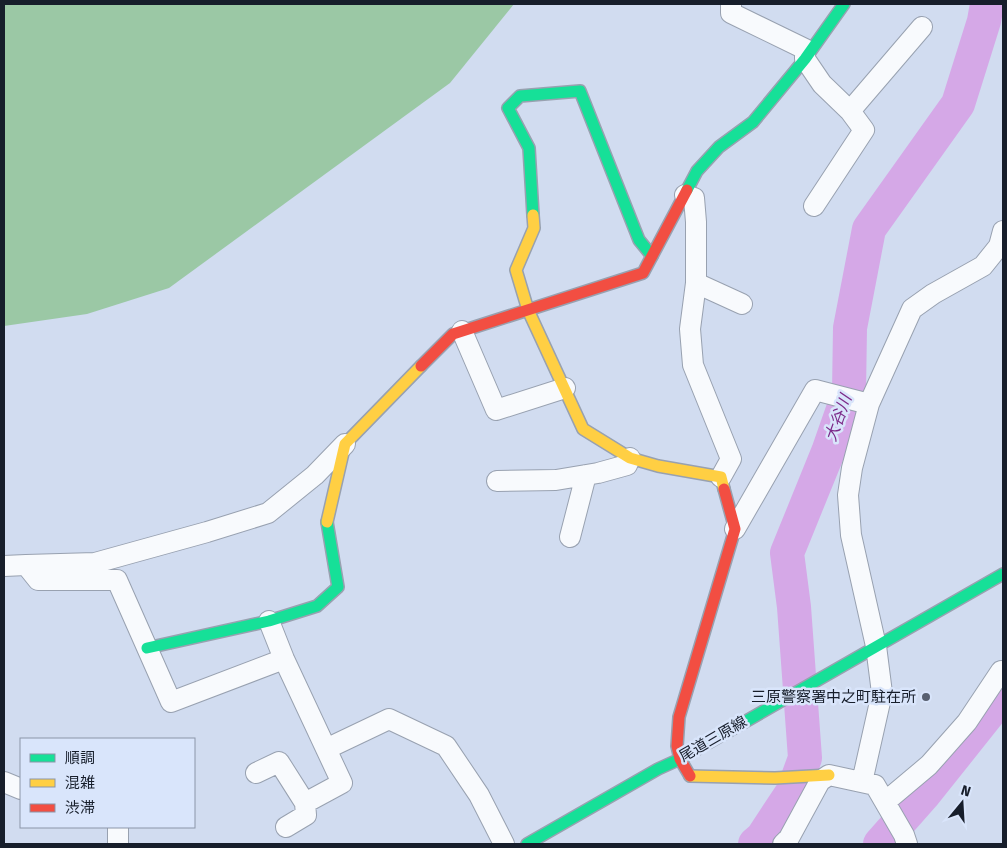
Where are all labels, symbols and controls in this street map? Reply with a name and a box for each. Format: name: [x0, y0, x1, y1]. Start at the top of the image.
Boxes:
water label: 大谷川: [821, 390, 856, 444]
place label: 三原警察署中之町駐在所: [751, 688, 916, 706]
marker: 三原警察署中之町駐在所: [920, 691, 932, 703]
street label: 尾道三原線: [676, 712, 750, 766]
legend: [20, 738, 195, 828]
text: 順調: [65, 749, 95, 767]
text: 混雑: [65, 774, 95, 792]
north arrow: [937, 778, 987, 828]
text: N: [959, 782, 973, 801]
text: 渋滞: [65, 799, 95, 817]

